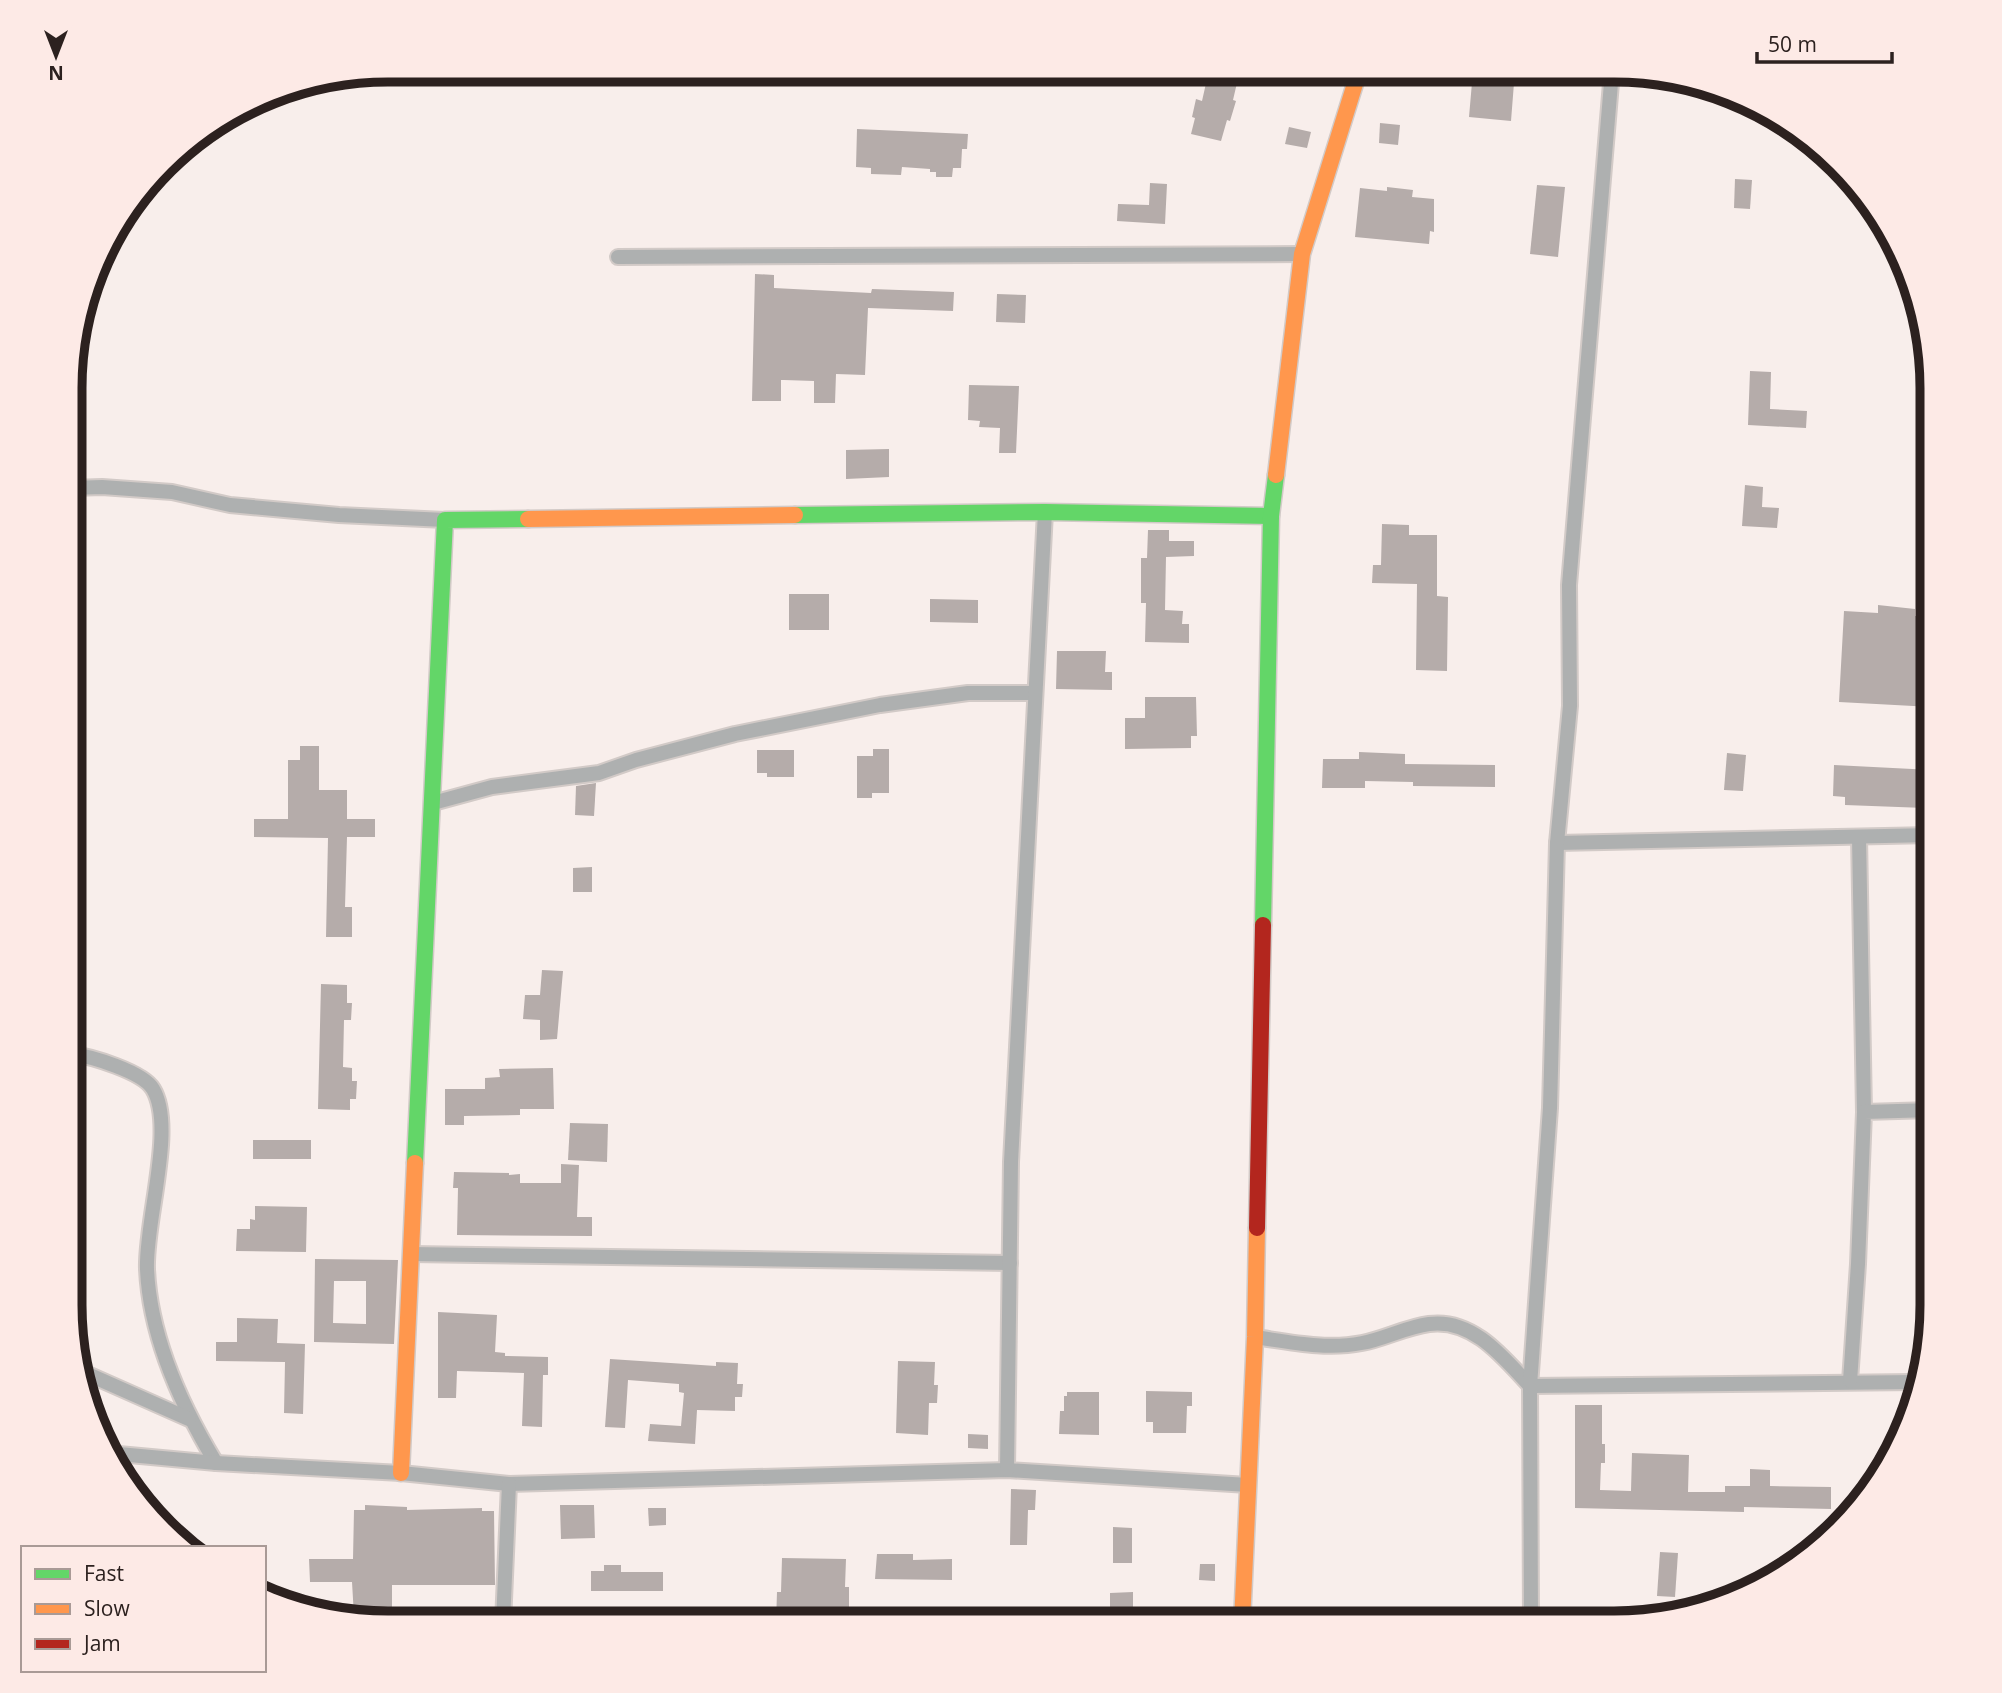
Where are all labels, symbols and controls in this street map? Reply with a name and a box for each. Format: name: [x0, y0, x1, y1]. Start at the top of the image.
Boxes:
north arrow: [21, 21, 91, 91]
scale bar: [1757, 21, 1892, 65]
text: 50 m: [1768, 30, 1817, 58]
text: N: [48, 60, 64, 86]
legend: [21, 1546, 266, 1672]
text: Fast: [84, 1559, 124, 1587]
text: Slow: [84, 1594, 130, 1622]
text: Jam: [82, 1629, 121, 1657]

